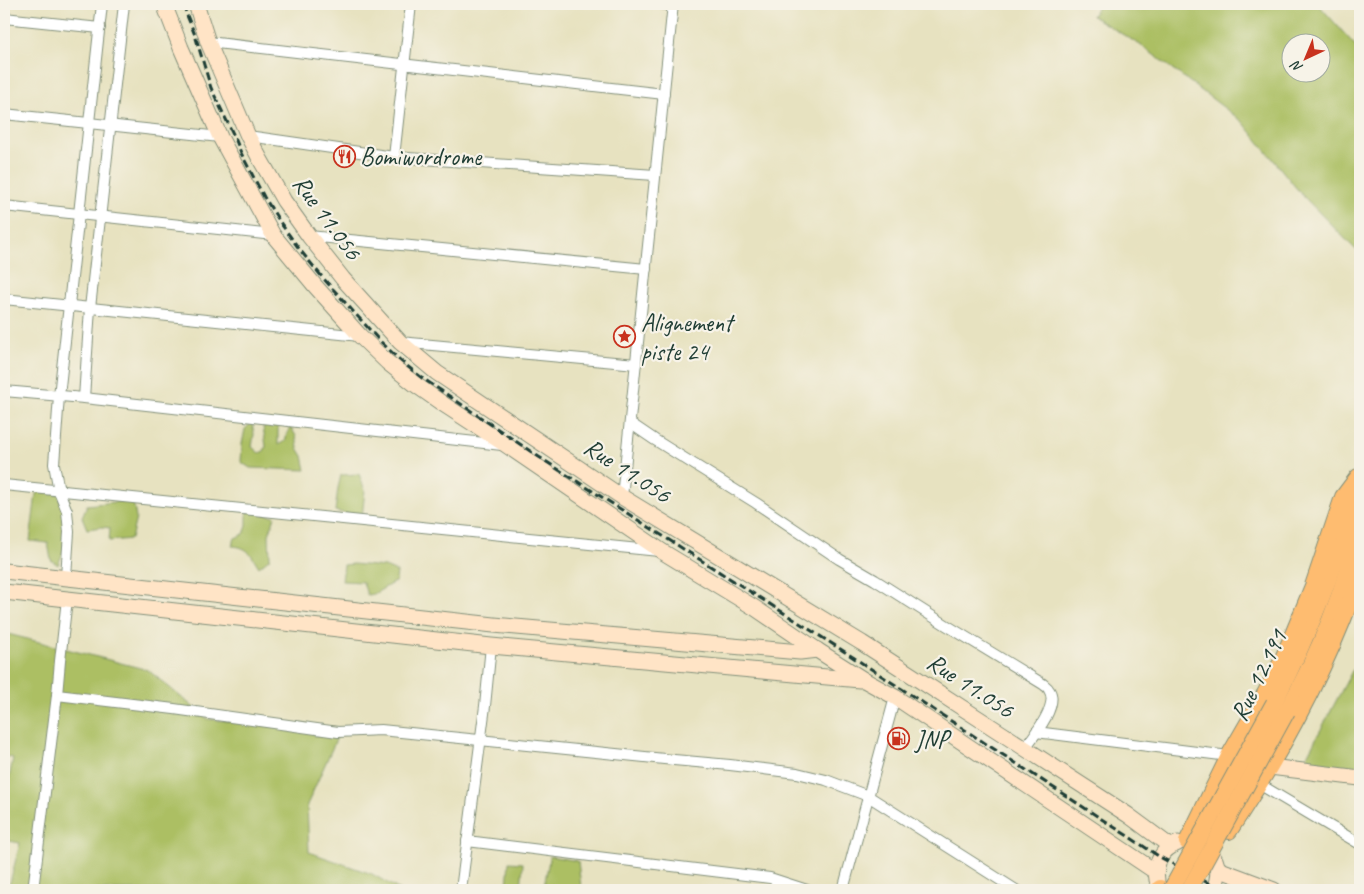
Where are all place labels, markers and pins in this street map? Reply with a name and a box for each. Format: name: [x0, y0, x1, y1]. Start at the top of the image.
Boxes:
place label: Bomiwordrome: [360, 141, 483, 173]
restaurant icon: Bomiwordrome: [332, 144, 356, 168]
place label: Alignement piste 24: [641, 307, 736, 368]
place icon: Alignement piste 24: [613, 324, 637, 348]
place label: JNP: [914, 724, 952, 756]
fuel station icon: JNP: [887, 727, 911, 751]

